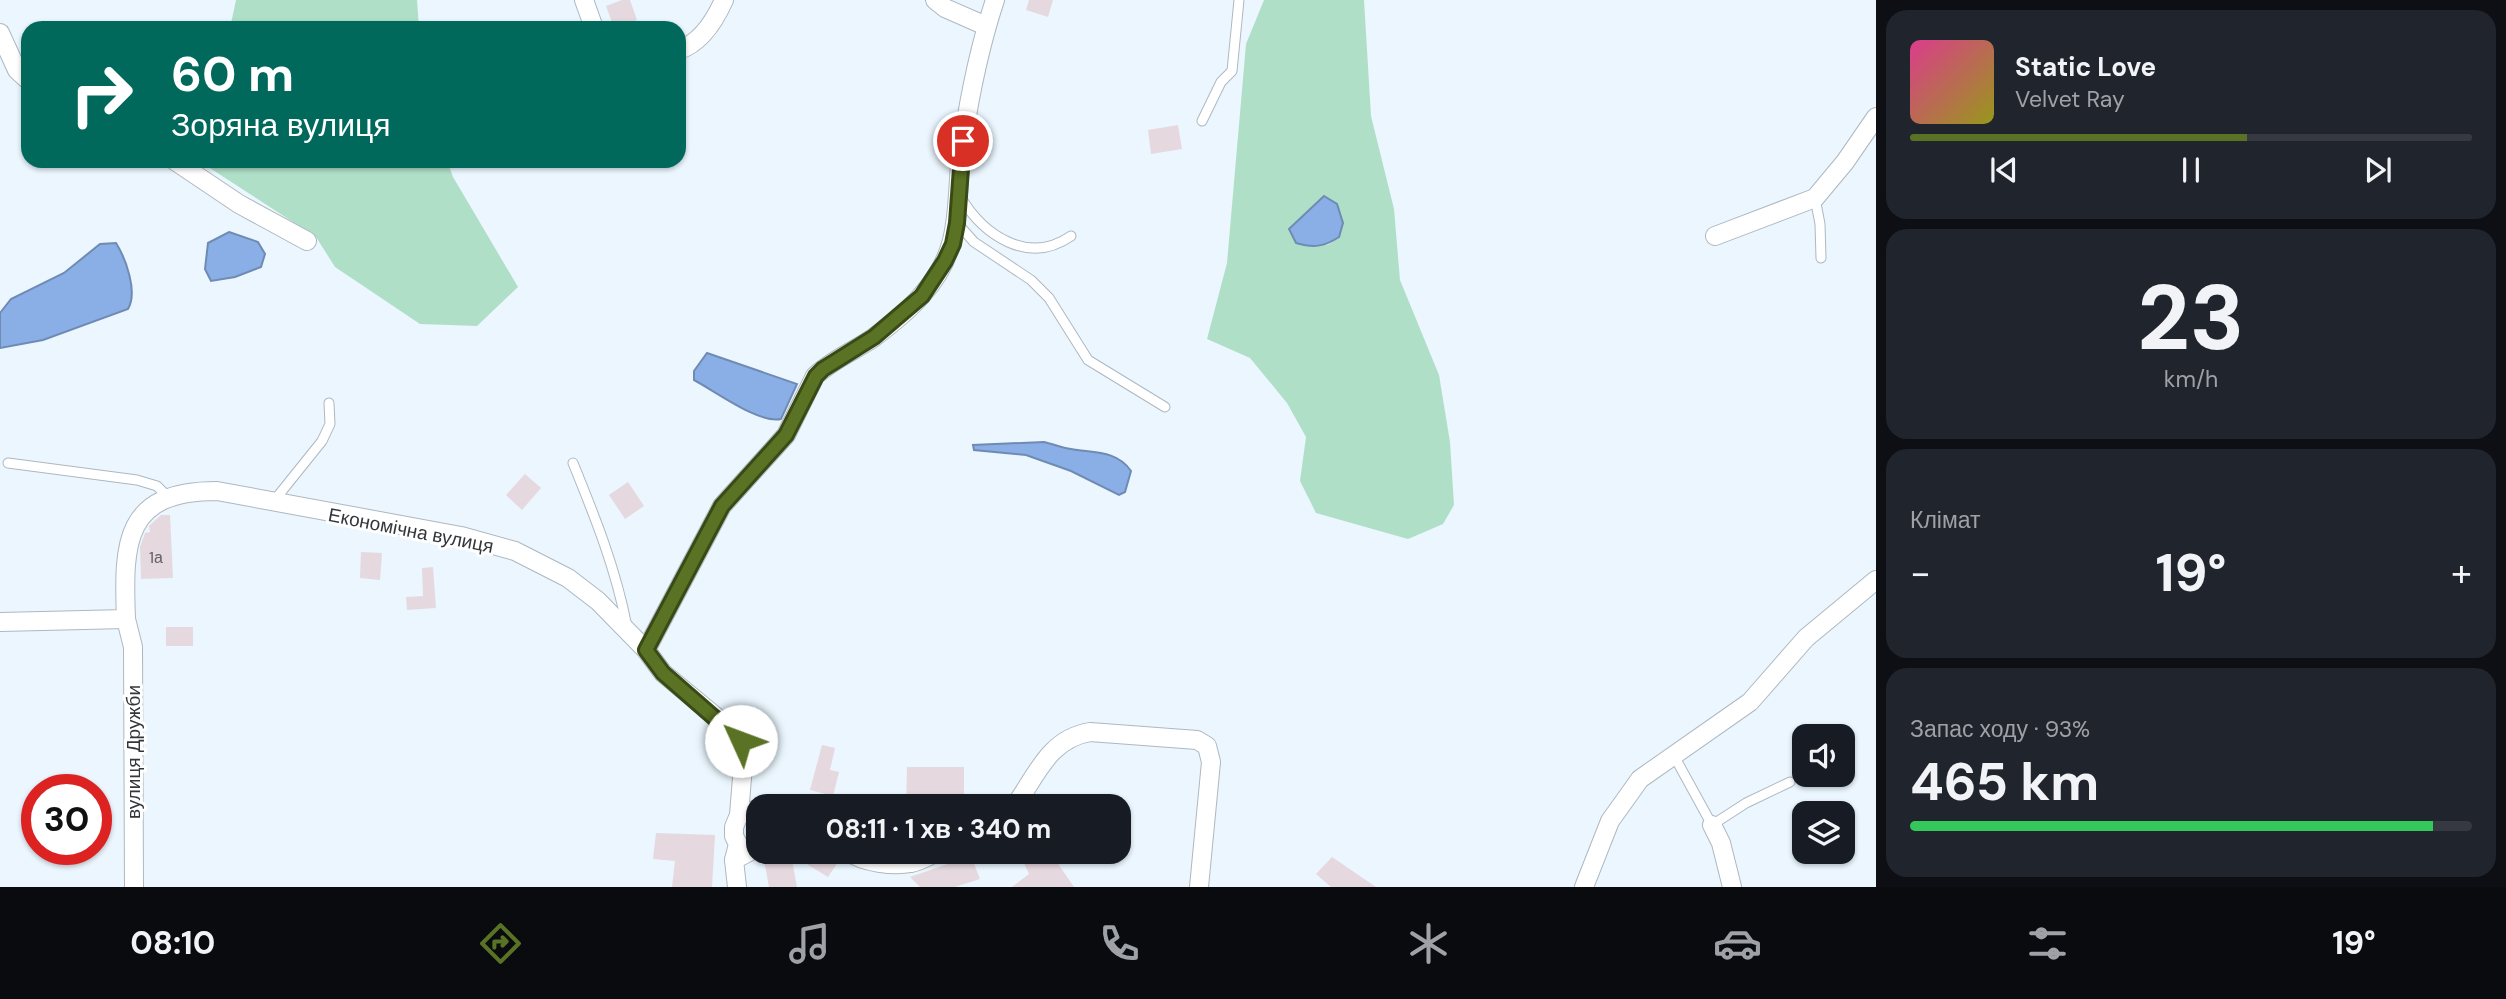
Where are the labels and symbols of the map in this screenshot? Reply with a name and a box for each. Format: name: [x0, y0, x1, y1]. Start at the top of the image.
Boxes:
pin: [933, 111, 993, 171]
street label: Економічна вулиця: [326, 502, 496, 559]
house number: 1а: [149, 547, 163, 568]
street label: вулиця Дружби: [121, 685, 146, 819]
position arrow: [704, 704, 778, 778]
speed limit sign: 30: [21, 774, 112, 865]

